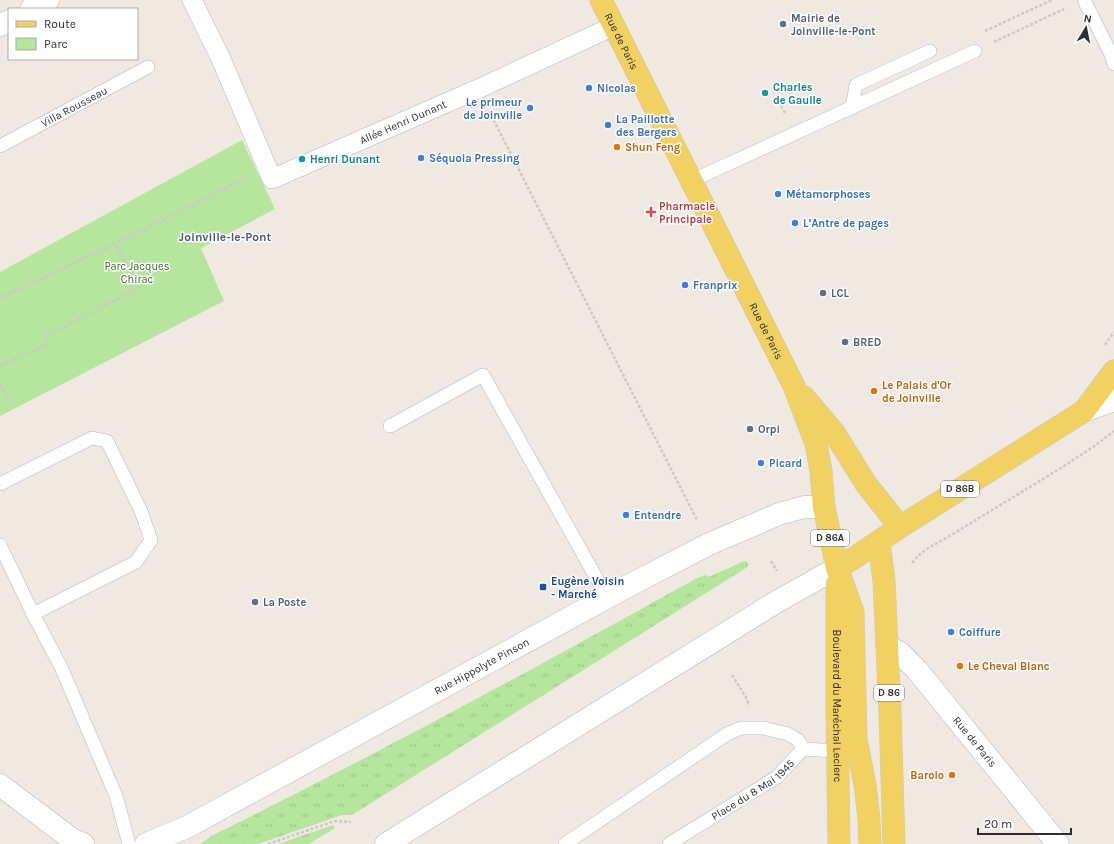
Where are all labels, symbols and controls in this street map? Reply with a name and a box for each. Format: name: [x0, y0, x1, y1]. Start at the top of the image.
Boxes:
legend: [8, 8, 138, 60]
north arrow: [1066, 8, 1106, 48]
street label: Rue de Paris: [602, 11, 641, 72]
place label: Mairie de Joinville-le-Pont: [791, 12, 876, 38]
text: N: [1083, 12, 1093, 26]
text: Route: [44, 17, 76, 31]
marker: Mairie de Joinville-le-Pont: [778, 19, 788, 29]
text: Parc: [44, 37, 68, 51]
place label: Charles de Gaulle: [773, 81, 822, 107]
place label: Nicolas: [597, 82, 636, 95]
street label: Villa Rousseau: [39, 83, 110, 130]
marker: Nicolas: [584, 83, 594, 93]
marker: Charles de Gaulle: [760, 88, 770, 98]
place label: Le primeur de Joinville: [463, 96, 523, 122]
street label: Allée Henri Dunant: [358, 97, 448, 146]
marker: Le primeur de Joinville: [525, 103, 535, 113]
place label: La Paillotte des Bergers: [616, 113, 677, 139]
marker: La Paillotte des Bergers: [603, 120, 613, 130]
place label: Shun Feng: [625, 141, 681, 154]
marker: Shun Feng: [612, 142, 622, 152]
place label: Séquoia Pressing: [429, 152, 520, 165]
place label: Henri Dunant: [310, 153, 381, 166]
marker: Séquoia Pressing: [416, 153, 426, 163]
marker: Henri Dunant: [297, 154, 307, 164]
place label: Métamorphoses: [786, 188, 871, 201]
marker: Métamorphoses: [773, 189, 783, 199]
place label: Pharmacie Principale: [659, 200, 715, 226]
marker: Pharmacie Principale: [646, 207, 656, 217]
place label: L’Antre de pages: [803, 217, 889, 230]
marker: L’Antre de pages: [790, 218, 800, 228]
district label: Joinville-le-Pont: [179, 230, 271, 244]
park label: Parc Jacques Chirac: [104, 260, 170, 286]
place label: Franprix: [693, 279, 737, 292]
marker: Franprix: [680, 280, 690, 290]
place label: LCL: [831, 287, 849, 300]
marker: LCL: [818, 288, 828, 298]
street label: Rue de Paris: [747, 300, 786, 362]
place label: BRED: [853, 336, 881, 349]
marker: BRED: [840, 337, 850, 347]
place label: Le Palais d'Or de Joinville: [882, 379, 952, 405]
marker: Le Palais d'Or de Joinville: [869, 386, 879, 396]
place label: Orpi: [758, 423, 780, 436]
marker: Orpi: [745, 424, 755, 434]
place label: Picard: [769, 457, 802, 470]
marker: Picard: [756, 458, 766, 468]
road number: D 86B: [941, 481, 979, 497]
place label: Entendre: [634, 509, 681, 522]
marker: Entendre: [621, 510, 631, 520]
road number: D 86A: [811, 530, 849, 546]
place label: Eugène Voisin - Marché: [551, 575, 624, 601]
marker: Eugène Voisin - Marché: [538, 582, 548, 592]
place label: La Poste: [263, 596, 306, 609]
marker: La Poste: [250, 597, 260, 607]
place label: Coiffure: [959, 626, 1001, 639]
marker: Coiffure: [946, 627, 956, 637]
street label: Boulevard du Maréchal Leclerc: [831, 630, 845, 783]
street label: Rue Hippolyte Pinson: [432, 635, 531, 697]
place label: Le Cheval Blanc: [968, 660, 1050, 673]
marker: Le Cheval Blanc: [955, 661, 965, 671]
road number: D 86: [874, 685, 904, 701]
street label: Rue de Paris: [951, 714, 1000, 770]
street label: Place du 8 Mai 1945: [709, 756, 797, 823]
place label: Barolo: [910, 769, 944, 782]
marker: Barolo: [947, 770, 957, 780]
scale bar: [978, 810, 1071, 836]
text: 20 m: [984, 817, 1012, 831]

